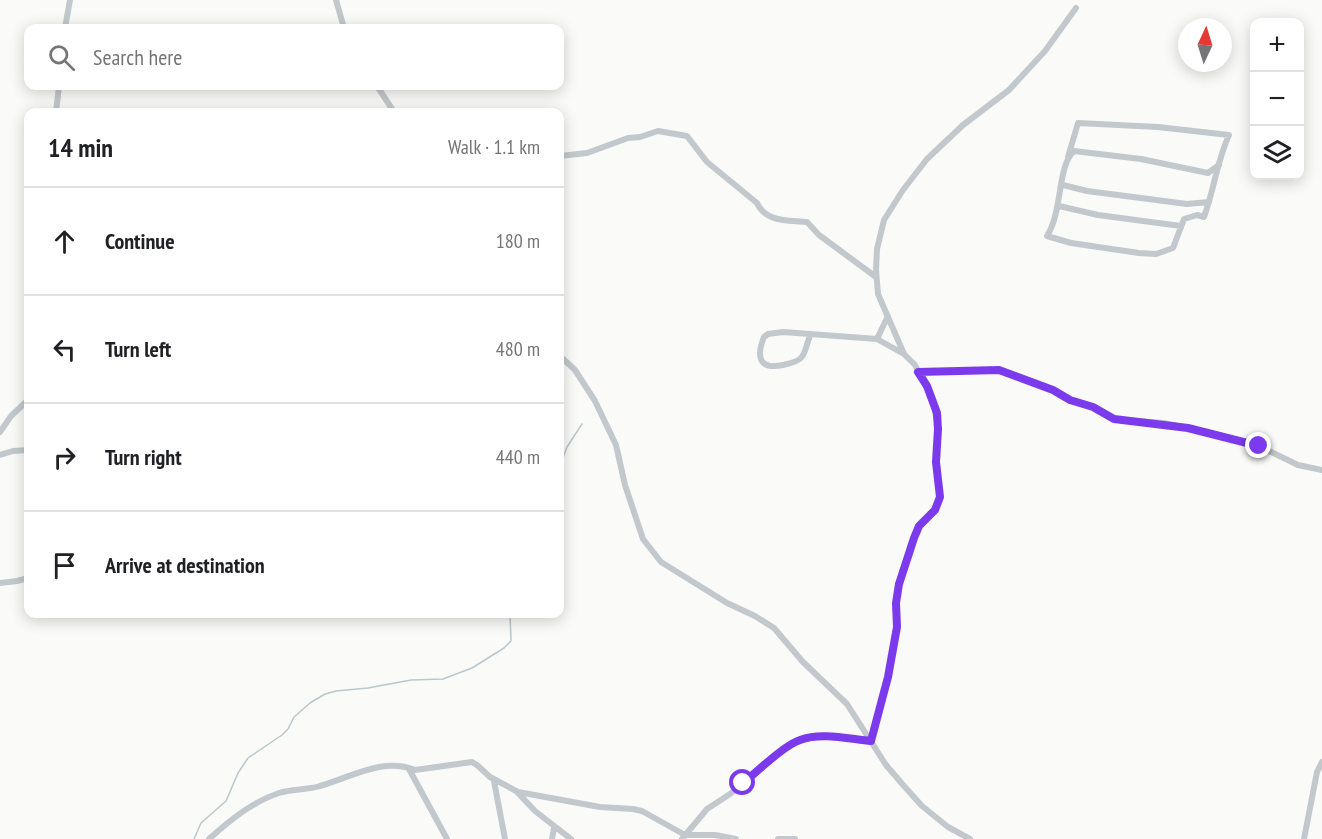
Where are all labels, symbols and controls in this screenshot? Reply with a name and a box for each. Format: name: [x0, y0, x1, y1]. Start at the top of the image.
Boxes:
north arrow: [1178, 18, 1232, 72]
map controls: [1250, 18, 1304, 180]
button: +: [1250, 18, 1304, 72]
search box: [24, 24, 564, 90]
icon: search: [45, 41, 78, 74]
text: Search here: [93, 43, 182, 71]
button: −: [1250, 72, 1304, 126]
button: layers: [1250, 126, 1304, 180]
text: 14 min: [48, 131, 113, 164]
text: Walk · 1.1 km: [448, 134, 540, 160]
icon: ahead: [48, 225, 81, 258]
text: Continue: [105, 227, 175, 255]
text: 180 m: [496, 228, 540, 254]
icon: left: [48, 333, 81, 366]
text: Turn left: [105, 335, 171, 363]
text: 480 m: [496, 336, 540, 362]
route end: [1245, 432, 1271, 458]
icon: right: [48, 441, 81, 474]
text: Turn right: [105, 443, 182, 471]
text: 440 m: [496, 444, 540, 470]
icon: arrive: [48, 549, 81, 582]
text: Arrive at destination: [105, 551, 265, 579]
route start: [729, 769, 755, 795]

